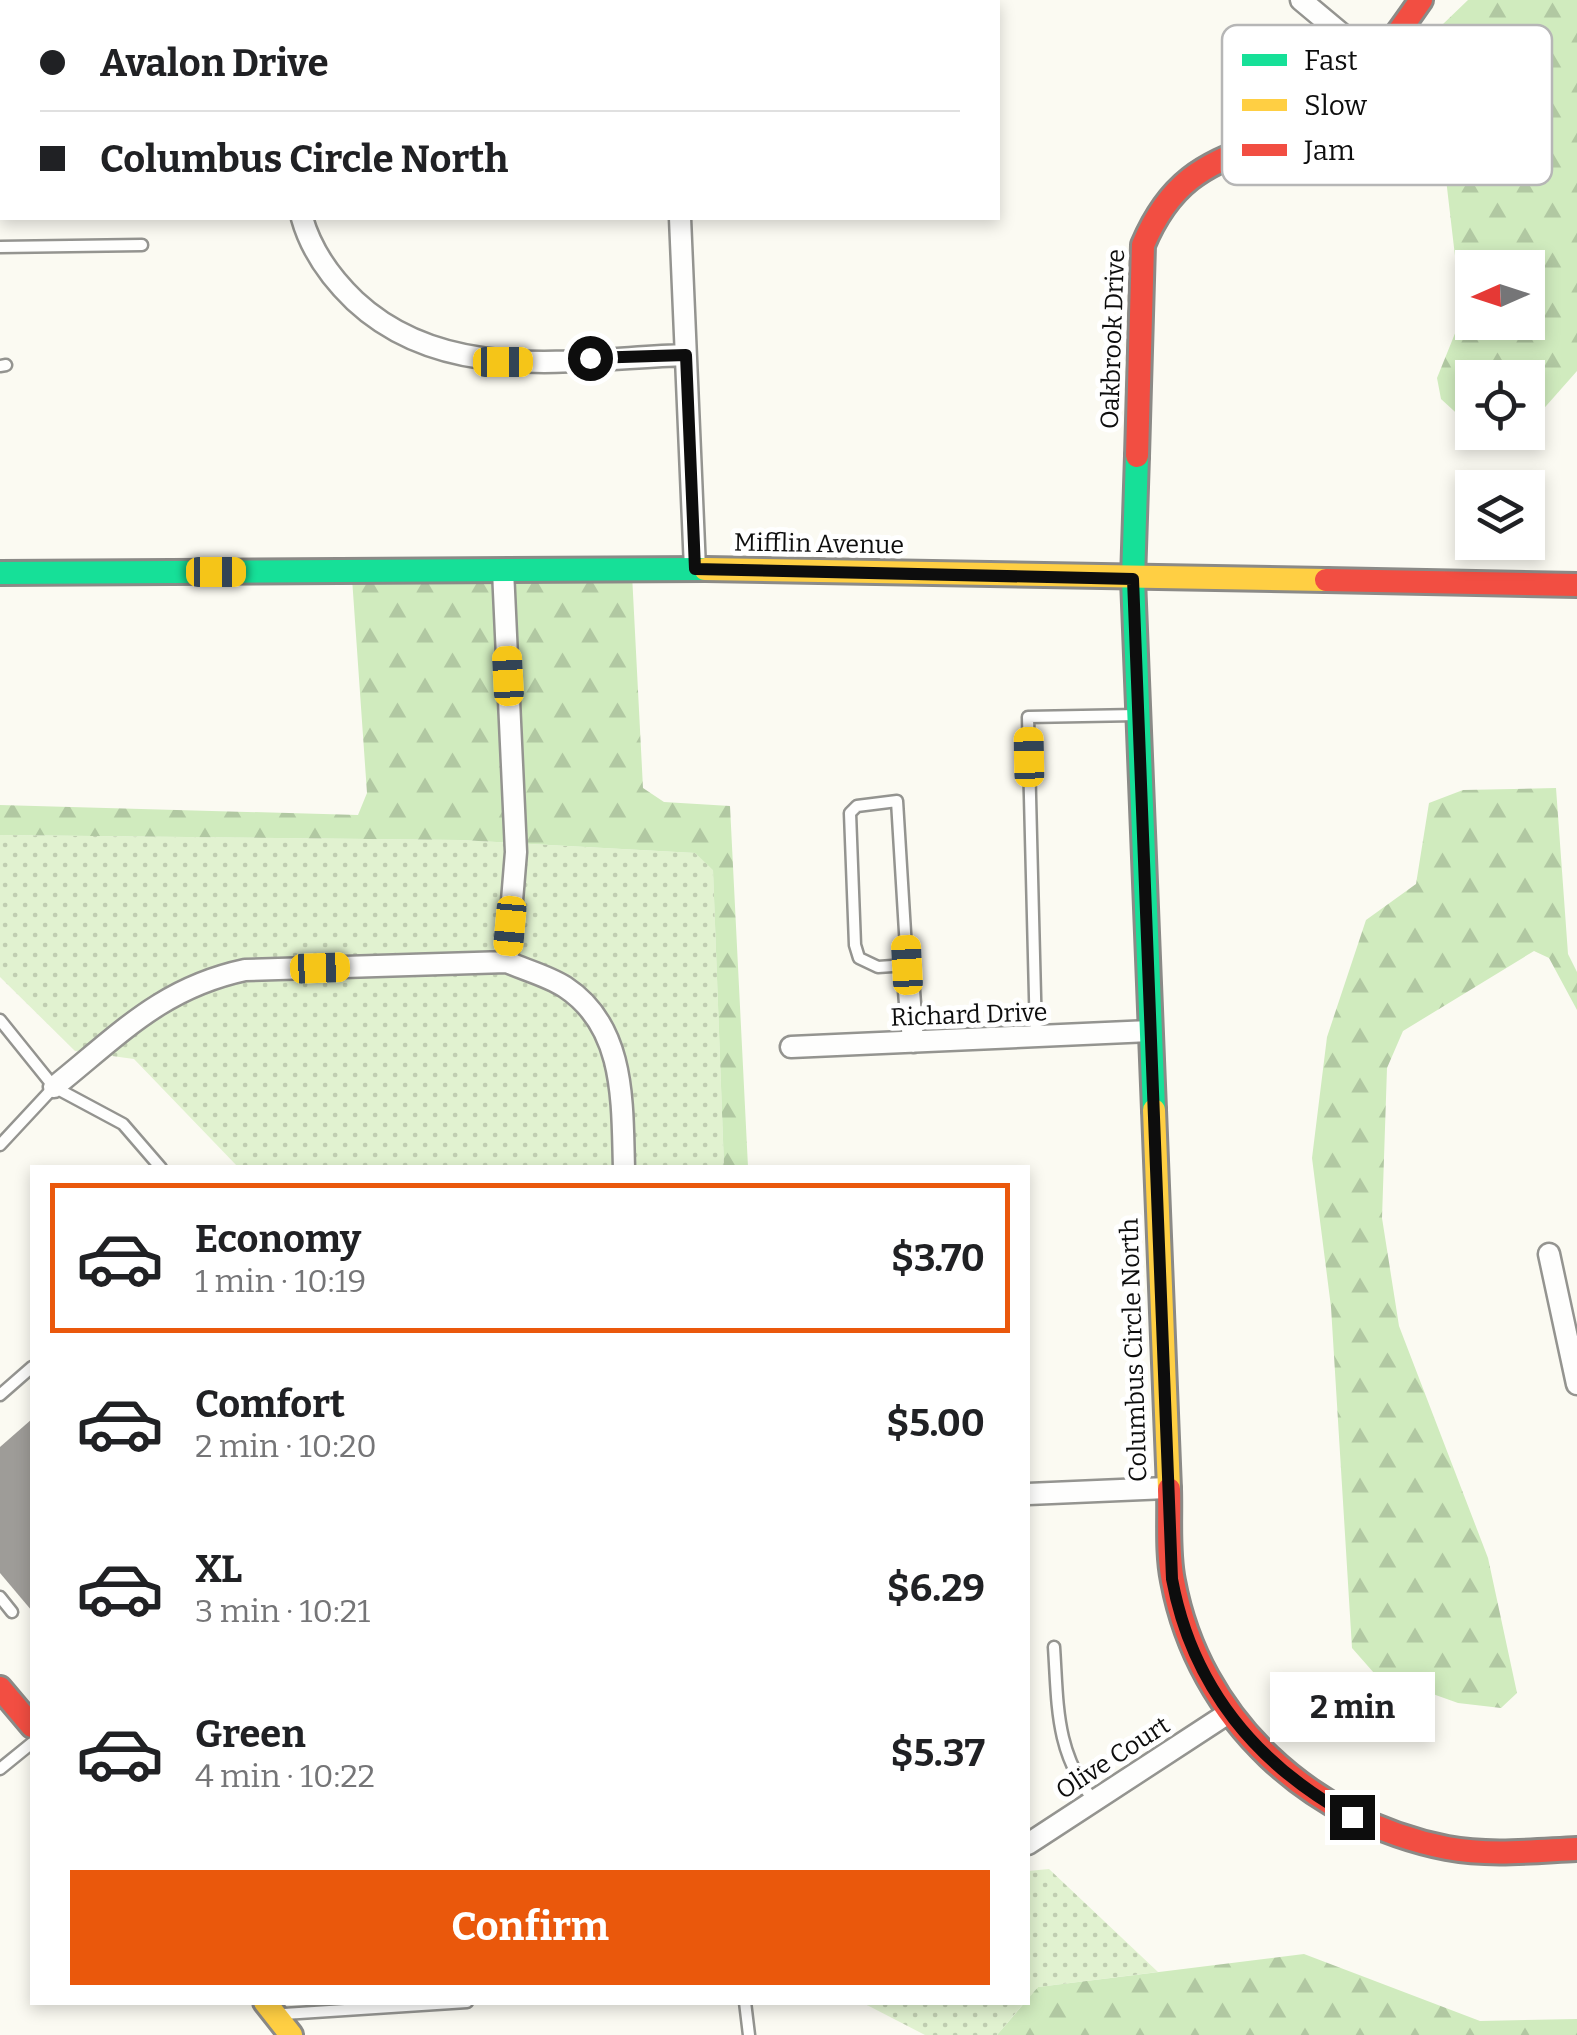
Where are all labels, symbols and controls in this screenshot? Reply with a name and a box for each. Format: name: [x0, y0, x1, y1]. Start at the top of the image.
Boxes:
legend: [1222, 25, 1552, 185]
text: Avalon Drive: [100, 40, 329, 86]
text: Fast: [1304, 44, 1358, 77]
text: Slow: [1304, 89, 1367, 122]
text: Jam: [1303, 134, 1355, 167]
text: Columbus Circle North: [100, 136, 508, 182]
street label: Oakbrook Drive: [1095, 249, 1131, 429]
north arrow: [1455, 250, 1545, 340]
map controls: [1455, 250, 1545, 560]
route start: [568, 336, 613, 381]
car: [473, 347, 533, 377]
button: locate: [1455, 360, 1545, 450]
button: layers: [1455, 470, 1545, 560]
street label: Mifflin Avenue: [734, 528, 904, 560]
car: [186, 557, 246, 587]
car: [491, 645, 525, 707]
car: [1013, 727, 1045, 787]
car: [492, 895, 528, 957]
car: [890, 934, 924, 996]
car: [289, 952, 351, 984]
street label: Richard Drive: [890, 997, 1048, 1033]
icon: car: [75, 1213, 165, 1303]
text: Economy: [195, 1216, 361, 1262]
street label: Columbus Circle North: [1114, 1217, 1154, 1482]
text: $3.70: [891, 1235, 985, 1281]
text: 1 min · 10:19: [195, 1262, 366, 1300]
icon: car: [75, 1378, 165, 1468]
text: Comfort: [195, 1381, 345, 1427]
text: $5.00: [886, 1400, 985, 1446]
text: 2 min · 10:20: [195, 1427, 377, 1465]
icon: car: [75, 1543, 165, 1633]
text: XL: [195, 1546, 242, 1592]
text: $6.29: [887, 1565, 985, 1611]
text: 3 min · 10:21: [195, 1592, 370, 1630]
callout: 2 min: [1270, 1672, 1434, 1742]
text: 2 min: [1310, 1688, 1395, 1726]
icon: car: [75, 1708, 165, 1798]
street label: Olive Court: [1051, 1710, 1175, 1806]
text: Green: [195, 1711, 306, 1757]
text: $5.37: [891, 1730, 985, 1776]
text: 4 min · 10:22: [195, 1757, 375, 1795]
route end: [1330, 1795, 1375, 1840]
button: Confirm: [70, 1870, 990, 1985]

